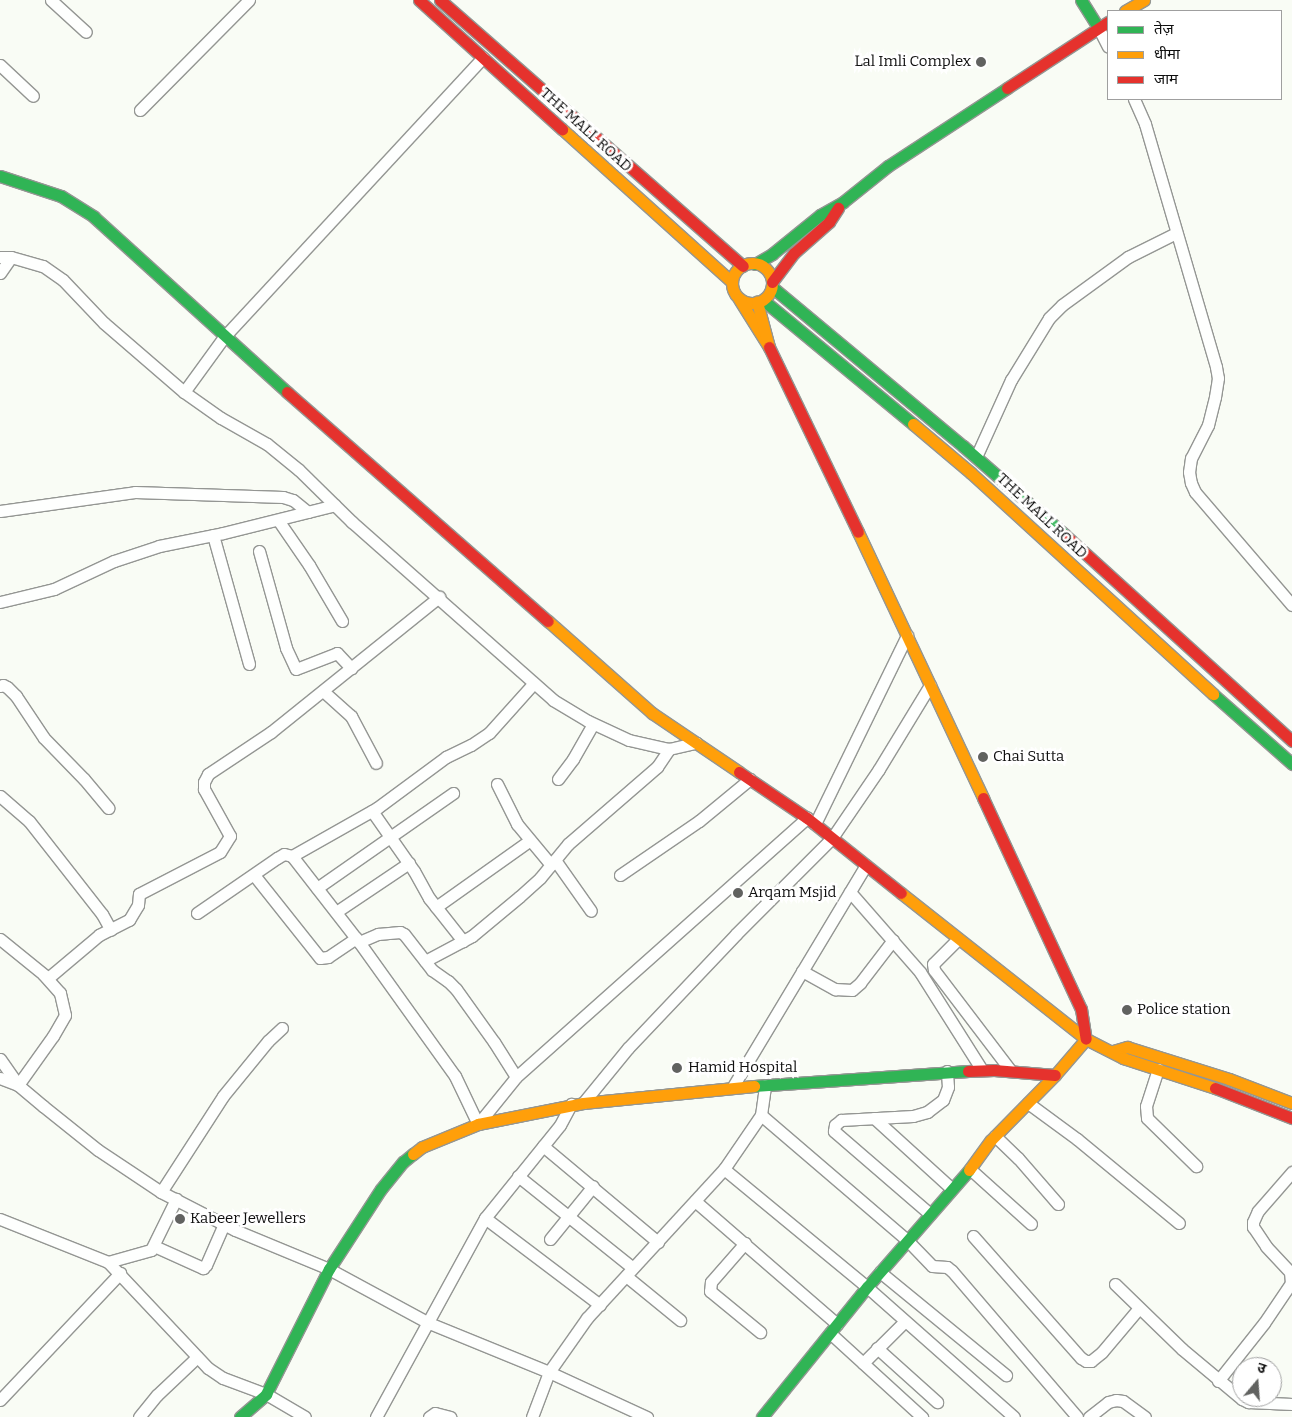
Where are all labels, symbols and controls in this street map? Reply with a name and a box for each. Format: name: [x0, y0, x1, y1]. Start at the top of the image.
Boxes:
legend: [1107, 10, 1282, 100]
text: तेज़: [1154, 20, 1174, 38]
text: धीमा: [1154, 45, 1180, 63]
place label: Lal Imli Complex: [855, 53, 971, 71]
marker: Lal Imli Complex: [975, 56, 987, 68]
text: जाम: [1154, 70, 1178, 88]
street label: THE MALL ROAD: [537, 84, 635, 176]
street label: THE MALL ROAD: [993, 470, 1091, 562]
place label: Chai Sutta: [993, 748, 1064, 766]
marker: Chai Sutta: [977, 751, 989, 763]
place label: Arqam Msjid: [748, 884, 837, 902]
marker: Arqam Msjid: [732, 887, 744, 899]
place label: Police station: [1137, 1001, 1230, 1019]
marker: Police station: [1121, 1004, 1133, 1016]
place label: Hamid Hospital: [688, 1059, 797, 1077]
marker: Hamid Hospital: [670, 1061, 684, 1075]
place label: Kabeer Jewellers: [190, 1210, 306, 1228]
marker: Kabeer Jewellers: [174, 1213, 186, 1225]
north arrow: [1232, 1357, 1282, 1407]
text: उ: [1255, 1359, 1268, 1378]

